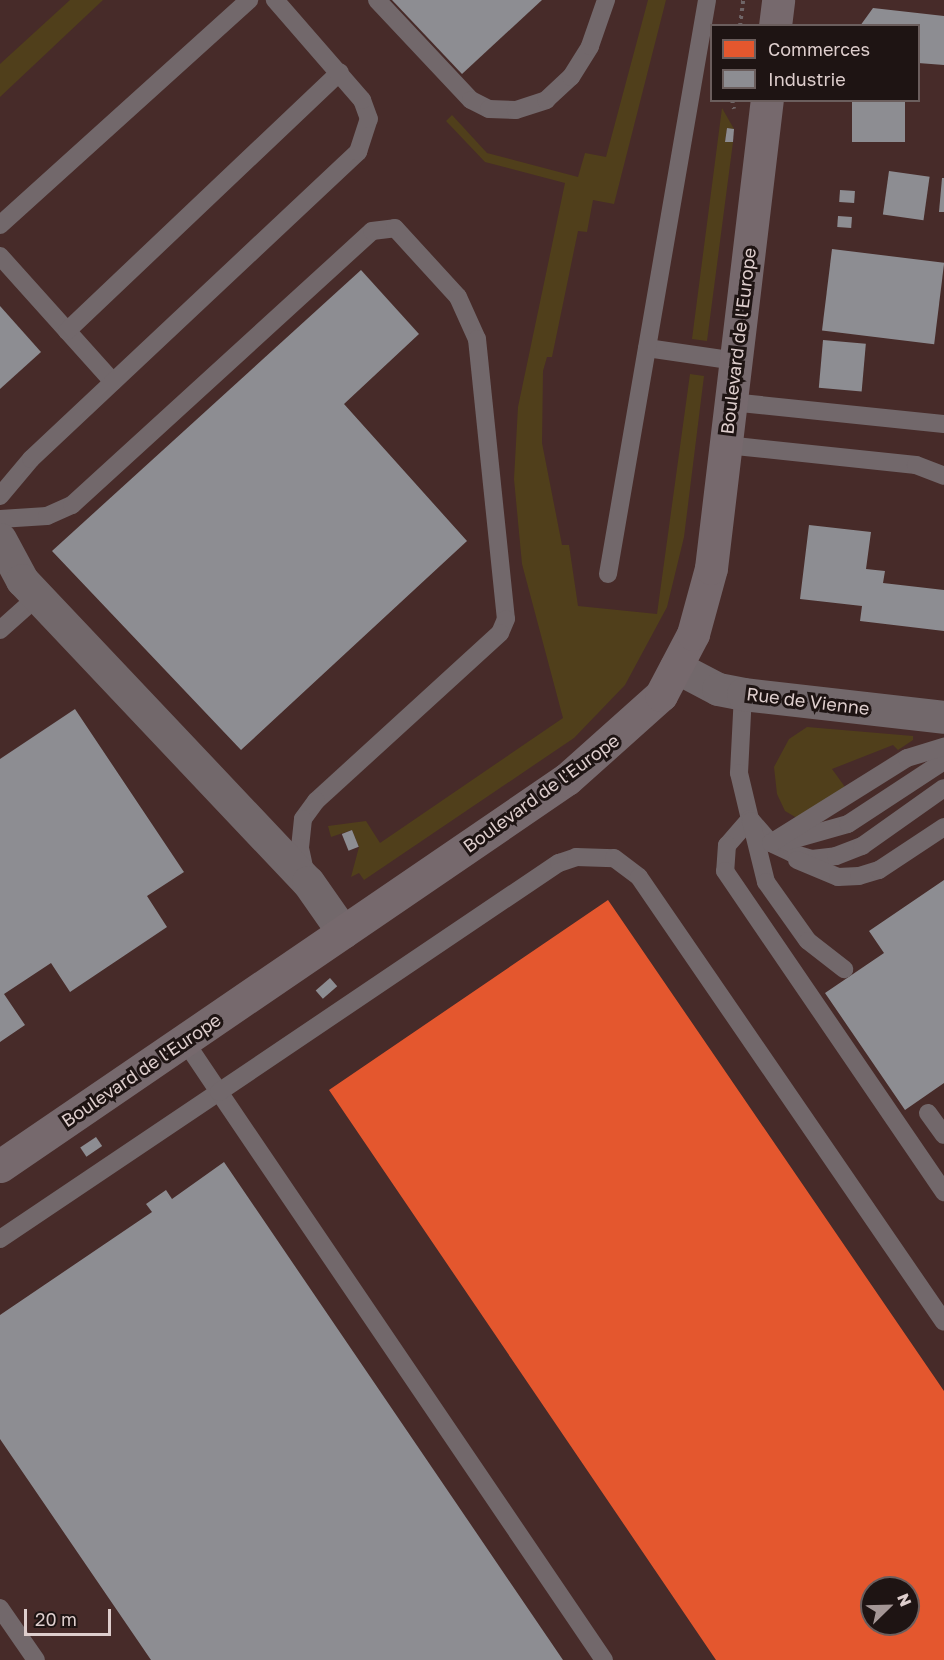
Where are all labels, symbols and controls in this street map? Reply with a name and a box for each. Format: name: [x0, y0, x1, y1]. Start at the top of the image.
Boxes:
legend: [710, 24, 920, 102]
text: Commerces: [768, 38, 870, 60]
text: Industrie: [768, 68, 846, 90]
street label: Boulevard de l'Europe: [716, 247, 760, 435]
street label: Rue de Vienne: [745, 683, 871, 719]
street label: Boulevard de l'Europe: [459, 729, 623, 857]
street label: Boulevard de l'Europe: [57, 1009, 225, 1131]
north arrow: [860, 1576, 920, 1636]
text: N: [893, 1590, 916, 1609]
scale bar: [27, 1597, 114, 1635]
text: 20 m: [35, 1608, 77, 1630]

